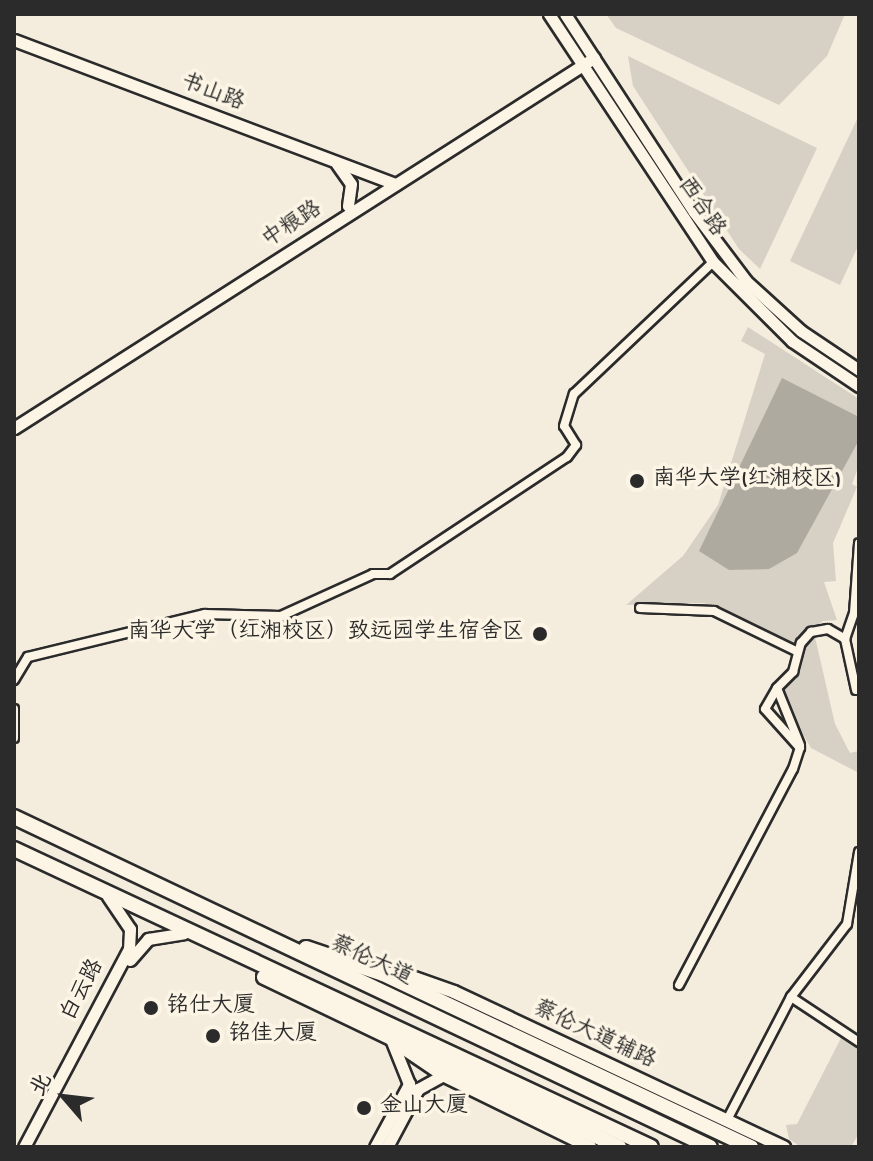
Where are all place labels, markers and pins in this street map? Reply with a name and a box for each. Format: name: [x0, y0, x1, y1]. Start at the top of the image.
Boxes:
place label: 南华大学(红湘校区): [653, 468, 841, 494]
marker: 南华大学(红湘校区): [628, 472, 646, 490]
place label: 南华大学（红湘校区）致远园学生宿舍区: [128, 621, 524, 647]
marker: 南华大学（红湘校区）致远园学生宿舍区: [531, 625, 549, 643]
place label: 铭仕大厦: [167, 995, 255, 1021]
marker: 铭仕大厦: [142, 999, 160, 1017]
place label: 铭佳大厦: [229, 1023, 317, 1049]
marker: 铭佳大厦: [204, 1027, 222, 1045]
place label: 金山大厦: [380, 1095, 468, 1121]
marker: 金山大厦: [355, 1099, 373, 1117]

